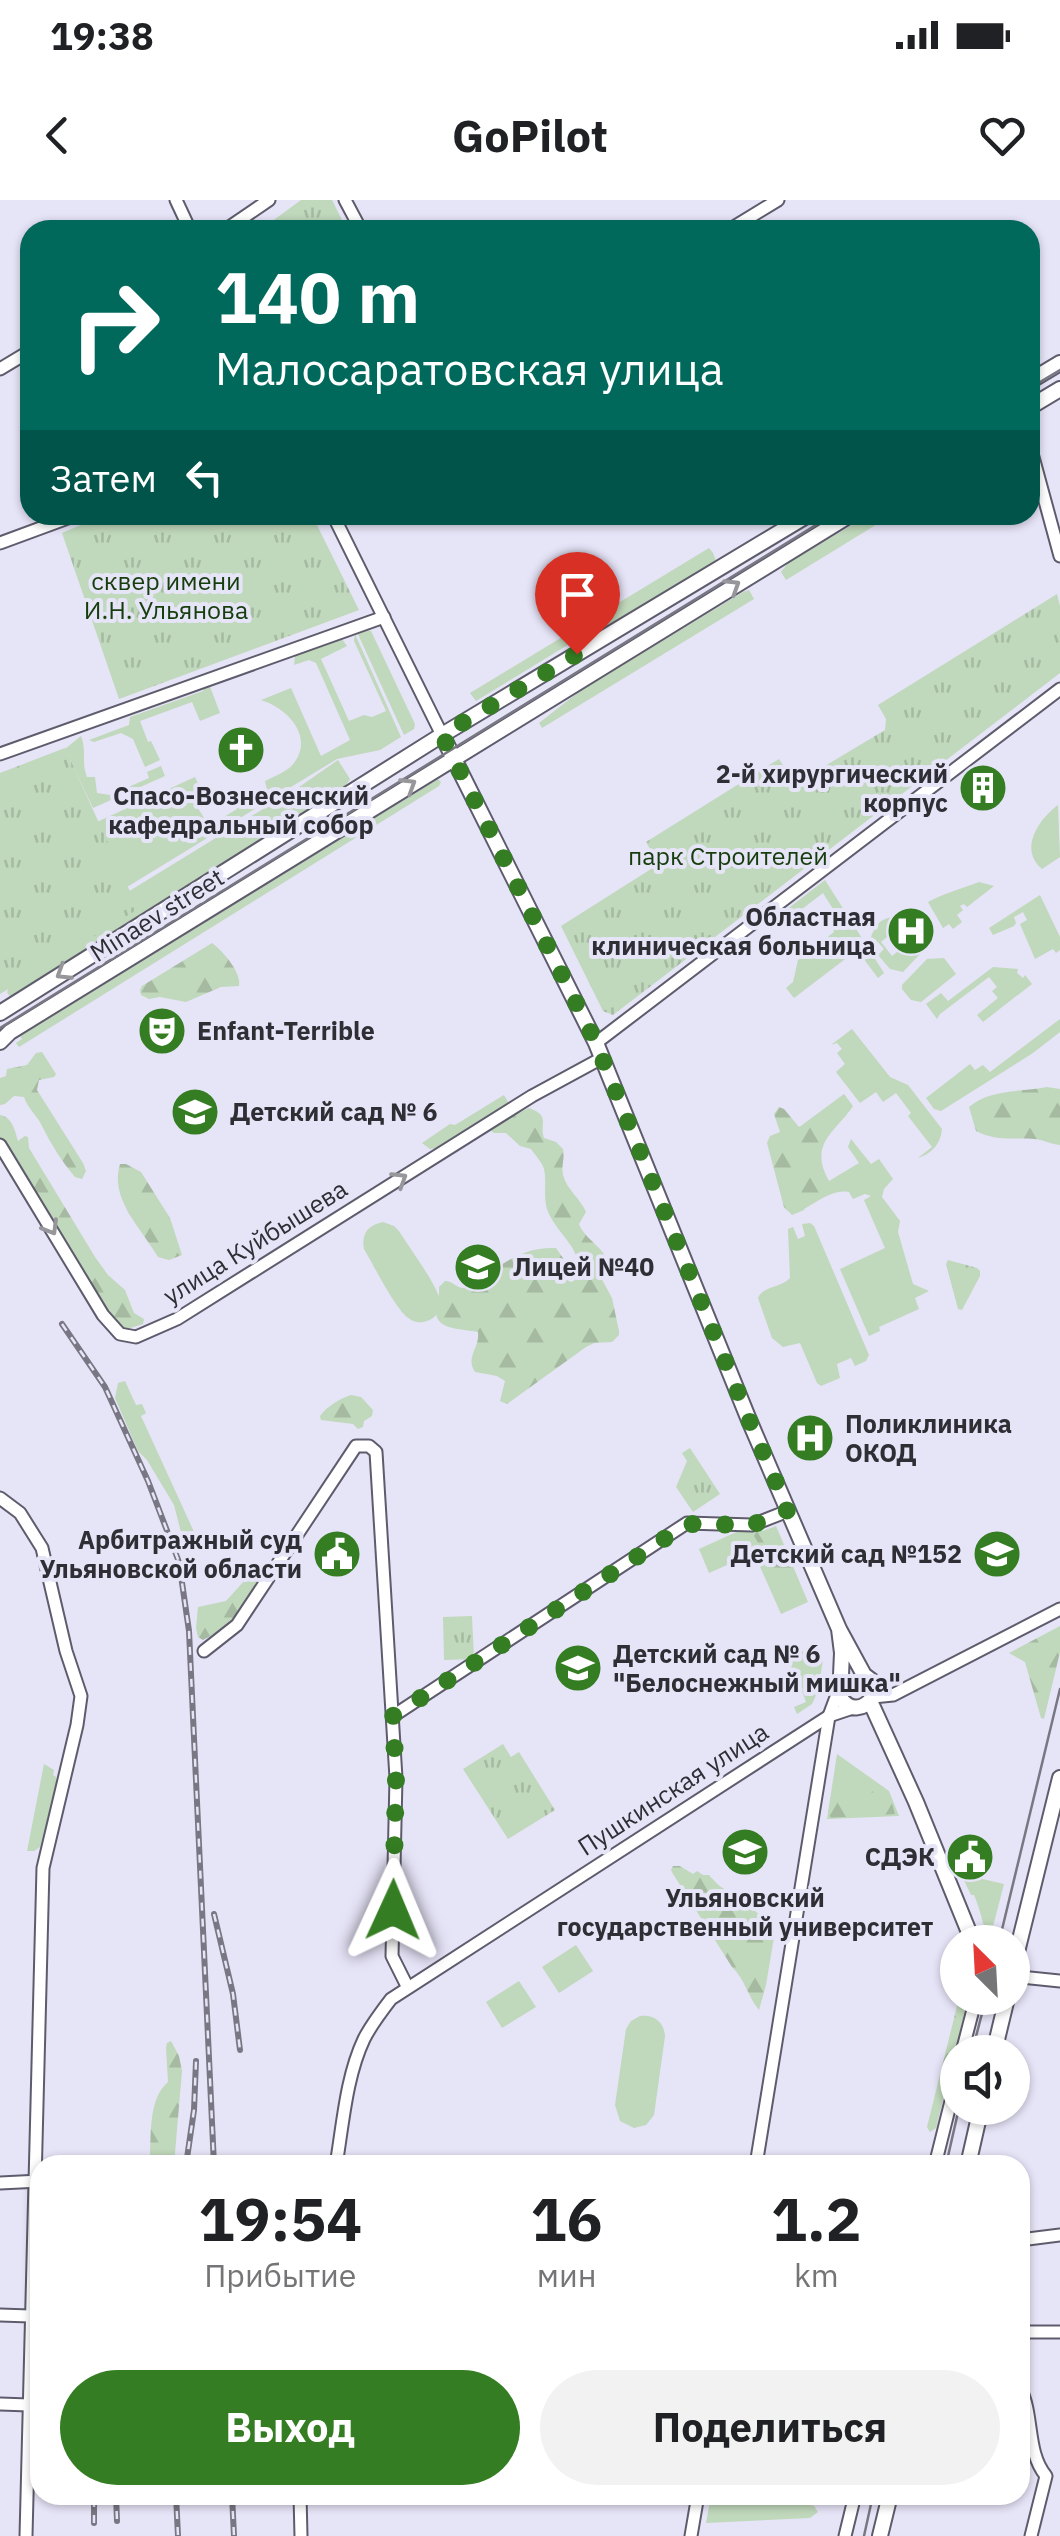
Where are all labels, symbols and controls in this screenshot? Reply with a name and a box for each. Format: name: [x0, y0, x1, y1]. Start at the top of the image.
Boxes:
text: 19:38: [50, 11, 154, 60]
text: GoPilot: [452, 106, 608, 164]
icon: back: [30, 108, 85, 163]
icon: heart: [975, 108, 1030, 163]
text: 140 m: [215, 251, 420, 342]
icon: right: [50, 260, 180, 390]
text: Малосаратовская улица: [215, 339, 724, 397]
icon: left: [177, 450, 232, 505]
text: Затем: [50, 453, 157, 502]
pin: [535, 552, 620, 655]
park label: сквер имени И.Н. Ульянова: [84, 564, 248, 626]
icon: arrive: [550, 567, 605, 622]
one-way arrow: [722, 579, 740, 598]
church icon: Спасо-Вознесенский кафедральный собор: [215, 724, 267, 776]
place label: 2-й хирургический корпус: [716, 757, 948, 819]
building icon: 2-й хирургический корпус: [957, 762, 1009, 814]
place label: Спасо-Вознесенский кафедральный собор: [108, 779, 374, 841]
one-way arrow: [398, 779, 416, 798]
park label: парк Строителей: [628, 839, 828, 872]
street label: Minaev street: [84, 860, 230, 969]
place label: Областная клиническая больница: [591, 900, 876, 962]
hospital icon: Областная клиническая больница: [885, 905, 937, 957]
one-way arrow: [56, 961, 74, 980]
theatre icon: Enfant-Terrible: [136, 1005, 188, 1057]
place label: Enfant-Terrible: [197, 1014, 375, 1047]
school or university icon: Детский сад № 6: [169, 1086, 221, 1138]
place label: Детский сад № 6: [230, 1095, 437, 1128]
street label: улица Куйбышева: [156, 1172, 353, 1312]
one-way arrow: [389, 1173, 407, 1192]
one-way arrow: [39, 1217, 58, 1235]
school or university icon: Лицей №40: [452, 1241, 504, 1293]
place label: Лицей №40: [513, 1250, 654, 1283]
place label: Поликлиника ОКОД: [845, 1407, 1012, 1469]
hospital icon: Поликлиника ОКОД: [784, 1412, 836, 1464]
place label: Арбитражный суд Ульяновской области: [40, 1523, 303, 1585]
public building icon: Арбитражный суд Ульяновской области: [311, 1528, 363, 1580]
school or university icon: Детский сад №152: [971, 1528, 1023, 1580]
place label: Детский сад №152: [730, 1537, 962, 1570]
place label: Детский сад № 6 "Белоснежный мишка": [613, 1637, 901, 1699]
school or university icon: Детский сад № 6 "Белоснежный мишка": [552, 1642, 604, 1694]
street label: Пушкинская улица: [571, 1715, 774, 1863]
school or university icon: Ульяновский государственный университет: [719, 1826, 771, 1878]
public building icon: СДЭК: [944, 1831, 996, 1883]
place label: СДЭК: [865, 1840, 935, 1873]
position arrow: [341, 1858, 445, 1962]
place label: Ульяновский государственный университет: [557, 1881, 933, 1943]
north arrow: [940, 1925, 1030, 2015]
map controls: [940, 1925, 1030, 2125]
button: sound: [940, 2035, 1030, 2125]
text: 19:54: [198, 2179, 362, 2258]
text: 16: [531, 2179, 603, 2258]
text: 1.2: [771, 2179, 862, 2258]
text: Прибытие: [204, 2254, 356, 2296]
text: мин: [537, 2254, 597, 2296]
text: km: [794, 2254, 839, 2296]
button: Выход: [60, 2370, 520, 2485]
button: Поделиться: [540, 2370, 1000, 2485]

